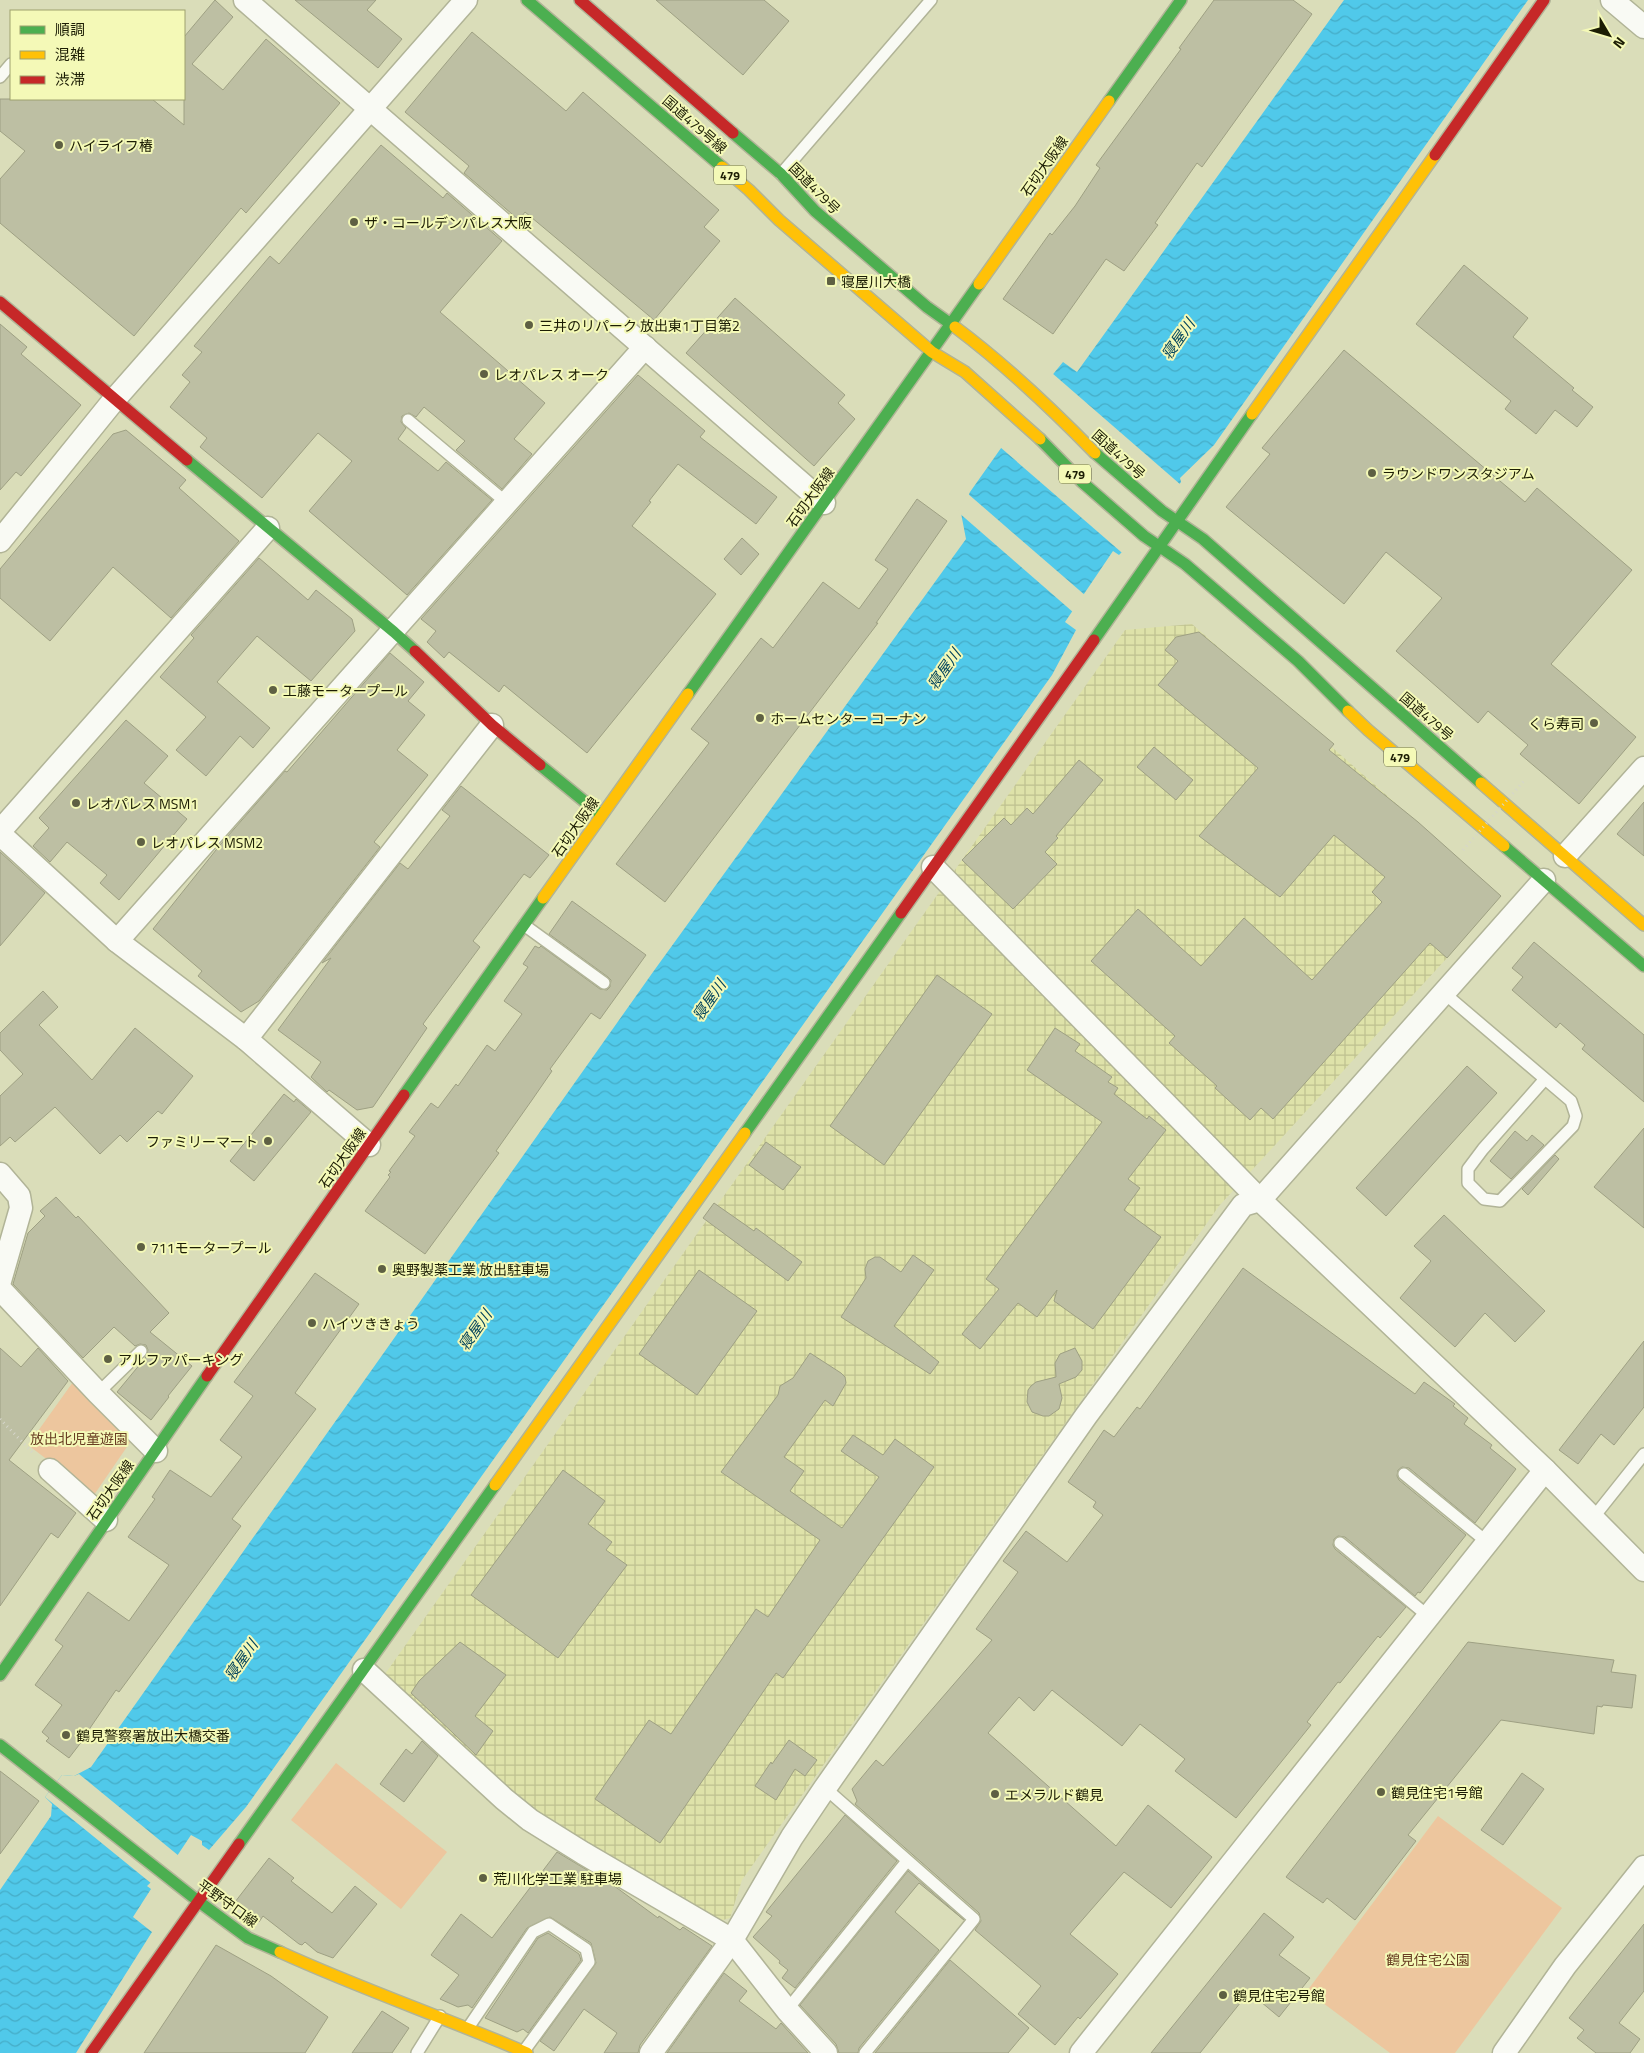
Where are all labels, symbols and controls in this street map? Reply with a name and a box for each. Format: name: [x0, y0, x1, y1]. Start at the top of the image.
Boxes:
legend: [10, 10, 185, 100]
north arrow: [1584, 10, 1634, 60]
text: 順調: [55, 18, 85, 41]
text: N: [1608, 33, 1631, 54]
text: 混雑: [55, 43, 85, 66]
text: 渋滞: [55, 68, 85, 91]
street label: 国道479号線: [658, 90, 732, 158]
street label: 石切大阪線: [1015, 131, 1073, 201]
place label: ハイライフ椿: [69, 135, 153, 156]
marker: ハイライフ椿: [53, 139, 65, 151]
street label: 国道479号: [784, 157, 846, 219]
road number: 479: [714, 166, 746, 184]
place label: ザ・コールデンパレス大阪: [364, 212, 532, 233]
marker: ザ・コールデンパレス大阪: [348, 216, 360, 228]
place label: 寝屋川大橋: [841, 271, 911, 292]
marker: 寝屋川大橋: [825, 275, 837, 287]
water label: 寝屋川: [1156, 312, 1201, 364]
place label: 三井のリパーク 放出東1丁目第2: [539, 315, 740, 336]
marker: 三井のリパーク 放出東1丁目第2: [523, 319, 535, 331]
place label: レオパレス オーク: [494, 364, 609, 385]
marker: レオパレス オーク: [478, 368, 490, 380]
street label: 国道479号: [1088, 424, 1150, 484]
street label: 石切大阪線: [781, 463, 839, 531]
place label: ラウンドワンスタジアム: [1382, 463, 1535, 484]
road number: 479: [1059, 464, 1091, 484]
marker: ラウンドワンスタジアム: [1366, 467, 1378, 479]
water label: 寝屋川: [922, 642, 967, 694]
place label: 工藤モータープール: [283, 680, 408, 701]
marker: 工藤モータープール: [267, 684, 279, 696]
street label: 国道479号: [1395, 687, 1459, 745]
place label: ホームセンター コーナン: [770, 708, 927, 729]
marker: ホームセンター コーナン: [754, 712, 766, 724]
place label: くら寿司: [1528, 713, 1584, 734]
marker: くら寿司: [1588, 717, 1600, 729]
road number: 479: [1384, 748, 1416, 766]
street label: 石切大阪線: [546, 792, 604, 862]
place label: レオパレス MSM1: [86, 793, 198, 814]
marker: レオパレス MSM1: [70, 797, 82, 809]
place label: レオパレス MSM2: [151, 832, 263, 853]
marker: レオパレス MSM2: [135, 836, 147, 848]
water label: 寝屋川: [687, 973, 732, 1025]
street label: 石切大阪線: [313, 1123, 371, 1193]
place label: ファミリーマート: [146, 1131, 258, 1152]
marker: ファミリーマート: [262, 1135, 274, 1147]
place label: 711モータープール: [151, 1237, 272, 1258]
marker: 711モータープール: [135, 1241, 147, 1253]
place label: 奥野製薬工業 放出駐車場: [392, 1259, 549, 1280]
marker: 奥野製薬工業 放出駐車場: [376, 1263, 388, 1275]
water label: 寝屋川: [453, 1303, 498, 1355]
place label: ハイツききょう: [322, 1313, 420, 1334]
marker: ハイツききょう: [306, 1317, 318, 1329]
place label: アルファパーキング: [118, 1349, 243, 1370]
marker: アルファパーキング: [102, 1353, 114, 1365]
park label: 放出北児童遊園: [30, 1428, 128, 1449]
street label: 石切大阪線: [81, 1455, 139, 1525]
water label: 寝屋川: [219, 1633, 264, 1685]
place label: 鶴見警察署放出大橋交番: [76, 1725, 230, 1746]
marker: 鶴見警察署放出大橋交番: [60, 1729, 72, 1741]
place label: 鶴見住宅1号館: [1391, 1782, 1483, 1803]
place label: エメラルド鶴見: [1005, 1784, 1103, 1805]
marker: 鶴見住宅1号館: [1375, 1786, 1387, 1798]
marker: エメラルド鶴見: [989, 1788, 1001, 1800]
place label: 荒川化学工業 駐車場: [493, 1868, 622, 1889]
marker: 荒川化学工業 駐車場: [477, 1872, 489, 1884]
street label: 平野守口線: [194, 1874, 262, 1932]
park label: 鶴見住宅公園: [1386, 1949, 1470, 1970]
place label: 鶴見住宅2号館: [1233, 1985, 1325, 2006]
marker: 鶴見住宅2号館: [1217, 1989, 1229, 2001]

